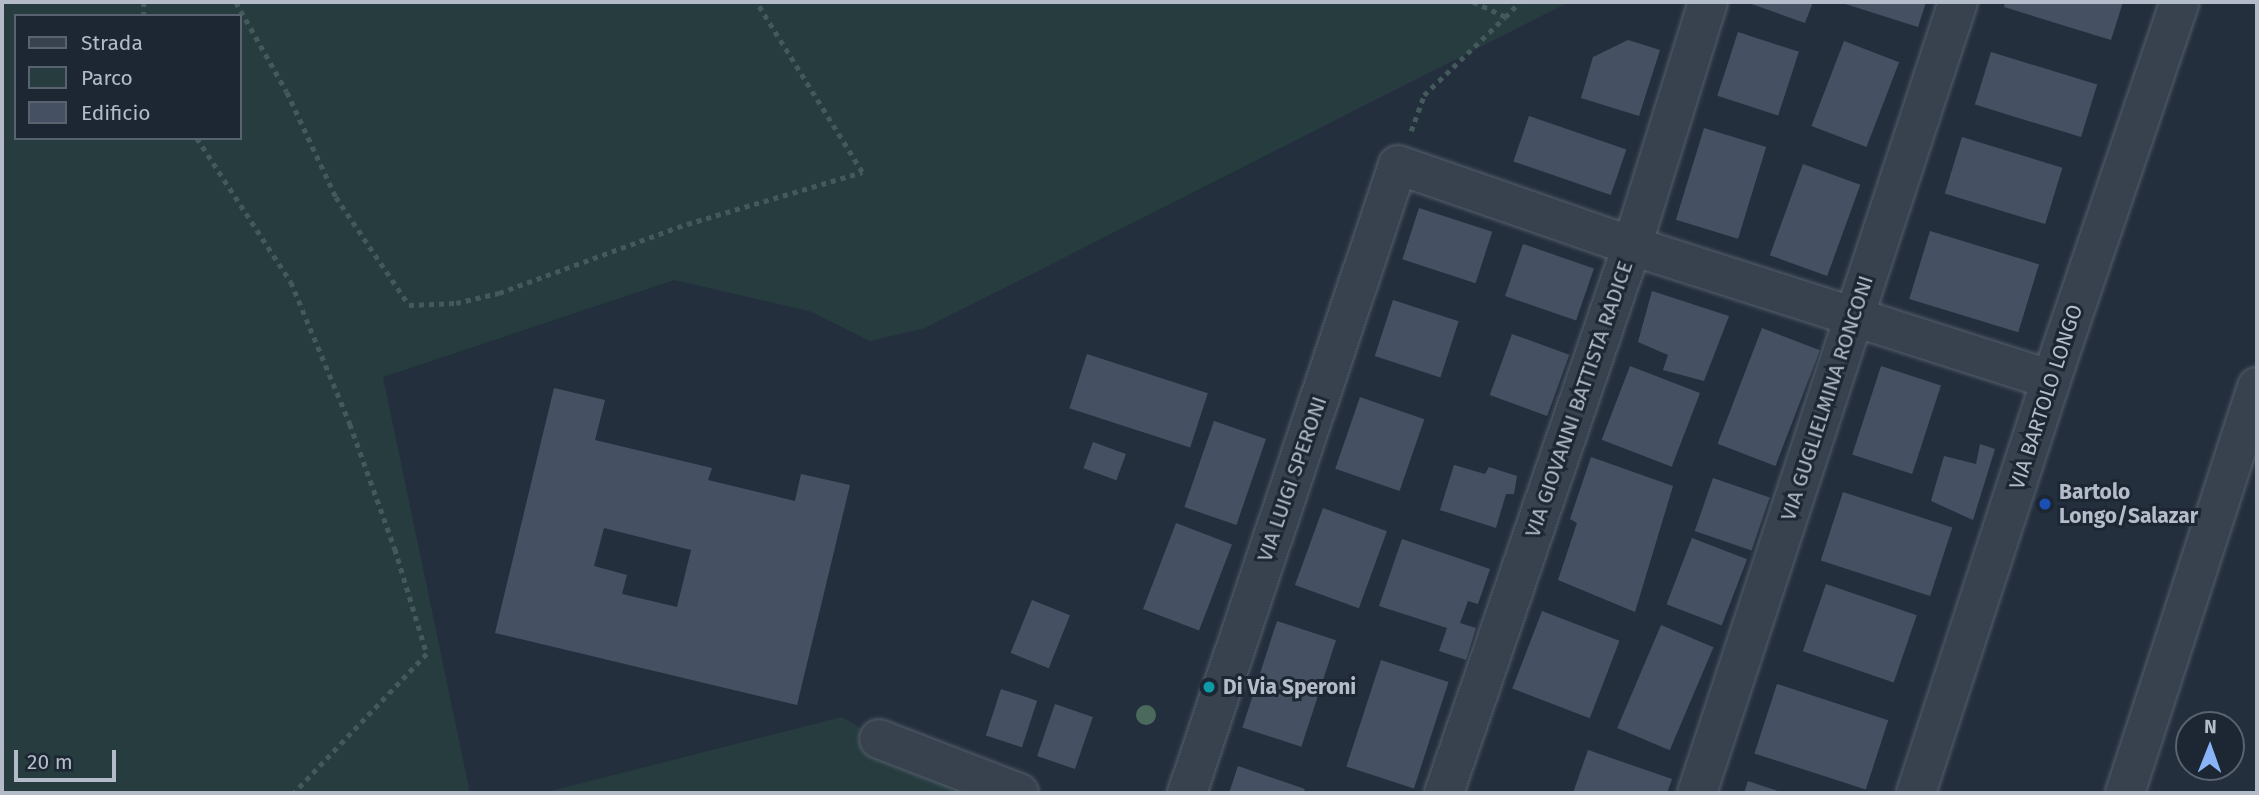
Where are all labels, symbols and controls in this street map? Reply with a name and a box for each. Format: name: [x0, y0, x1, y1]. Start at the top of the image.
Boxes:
legend: [14, 14, 242, 140]
text: Strada: [81, 30, 143, 56]
text: Parco: [81, 65, 133, 91]
text: Edificio: [81, 100, 151, 126]
street label: VIA GIOVANNI BATTISTA RADICE: [1520, 258, 1638, 540]
street label: VIA GUGLIELMINA RONCONI: [1775, 272, 1879, 524]
street label: VIA BARTOLO LONGO: [2004, 301, 2088, 493]
street label: VIA LUIGI SPERONI: [1252, 393, 1332, 565]
place label: Bartolo Longo/Salazar: [2059, 479, 2198, 529]
marker: Bartolo Longo/Salazar: [2037, 496, 2053, 512]
place label: Di Via Speroni: [1223, 674, 1356, 700]
marker: Di Via Speroni: [1201, 679, 1217, 695]
north arrow: [2175, 711, 2245, 781]
text: N: [2204, 715, 2217, 738]
scale bar: [18, 736, 119, 780]
text: 20 m: [27, 749, 73, 775]

